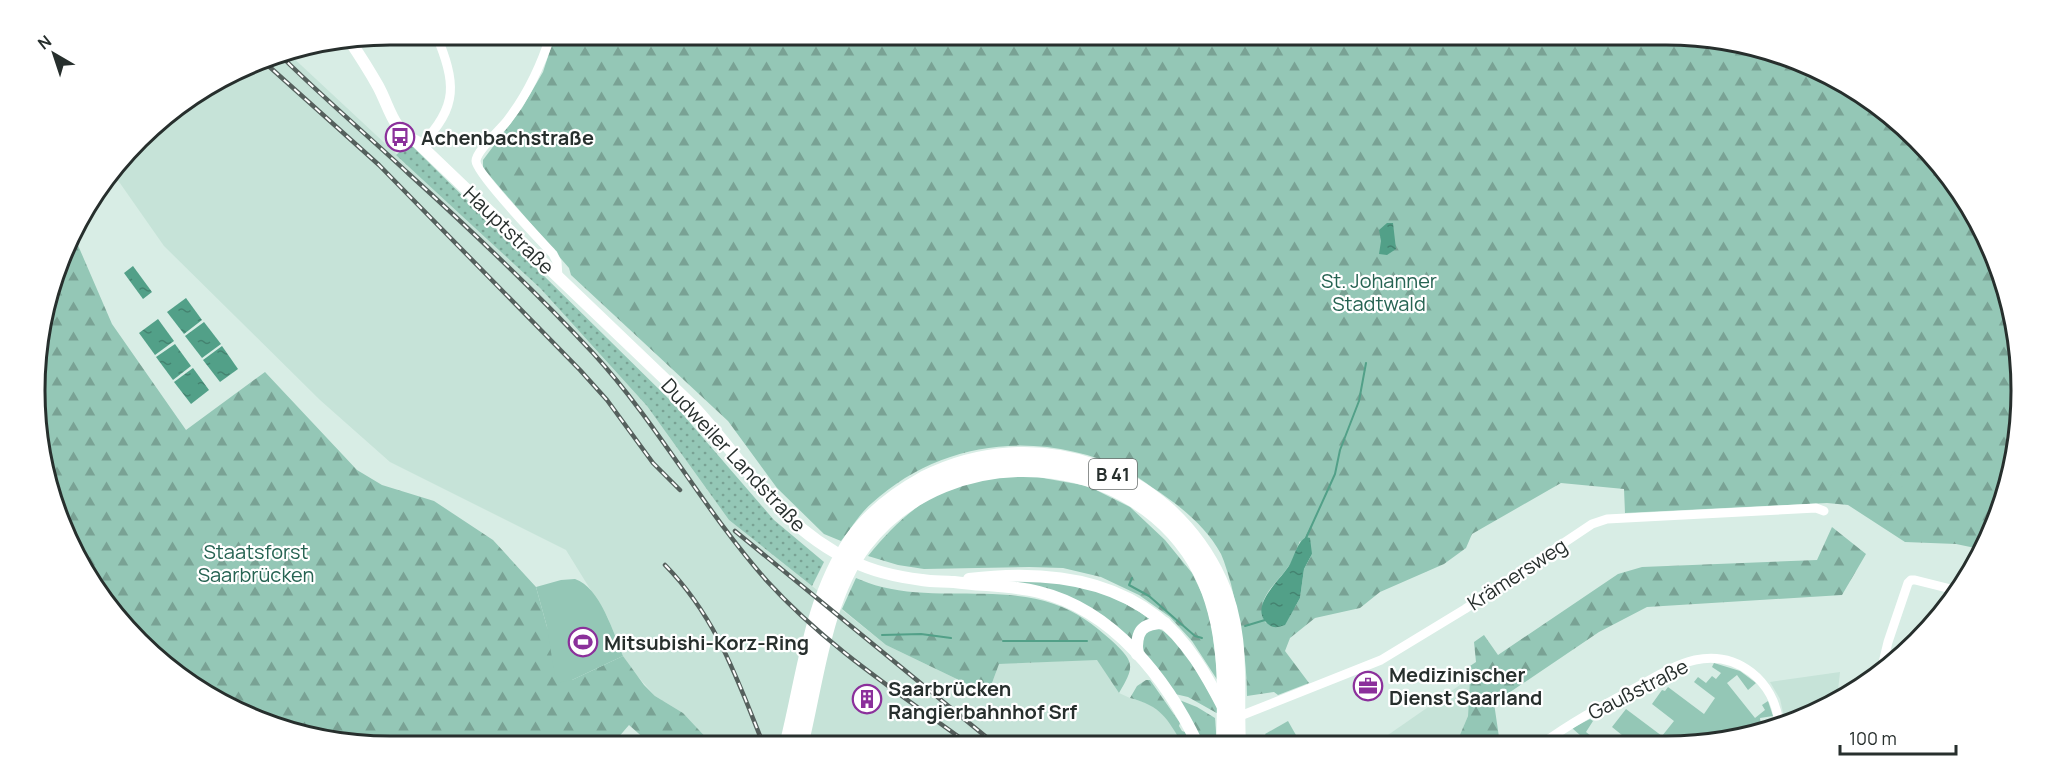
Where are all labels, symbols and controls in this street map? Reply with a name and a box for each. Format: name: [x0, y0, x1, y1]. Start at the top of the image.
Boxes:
north arrow: [24, 24, 84, 84]
text: N: [33, 30, 56, 55]
bus stop icon: Achenbachstraße: [384, 121, 416, 153]
place label: Achenbachstraße: [421, 124, 594, 151]
street label: Hauptstraße: [458, 180, 560, 280]
park label: St. Johanner Stadtwald: [1321, 267, 1437, 317]
street label: Dudweiler Landstraße: [656, 372, 812, 538]
road number: B 41: [1089, 459, 1137, 489]
street label: Krämersweg: [1462, 532, 1572, 616]
park label: Staatsforst Saarbrücken: [198, 538, 314, 588]
sports icon: Mitsubishi-Korz-Ring: [567, 626, 599, 658]
place label: Mitsubishi-Korz-Ring: [604, 629, 809, 656]
street label: Gaußstraße: [1583, 652, 1693, 726]
place label: Medizinischer Dienst Saarland: [1389, 661, 1542, 711]
office icon: Medizinischer Dienst Saarland: [1352, 670, 1384, 702]
place label: Saarbrücken Rangierbahnhof Srf: [888, 675, 1078, 725]
building icon: Saarbrücken Rangierbahnhof Srf: [851, 683, 883, 715]
scale bar: [1840, 718, 1956, 756]
text: 100 m: [1849, 726, 1897, 750]

